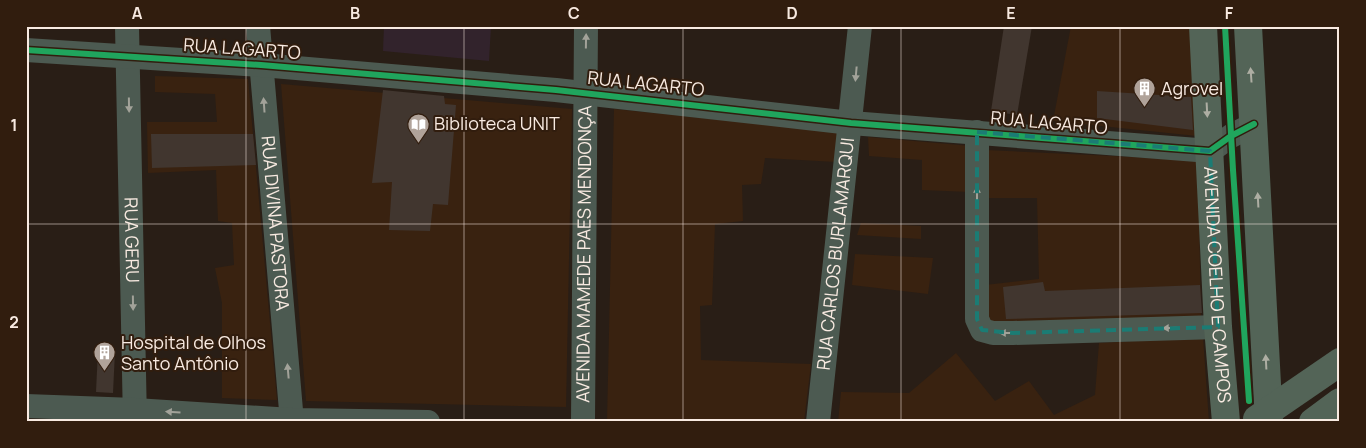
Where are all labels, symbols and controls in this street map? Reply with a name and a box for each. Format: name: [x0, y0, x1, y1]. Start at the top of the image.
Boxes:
text: A: [132, 2, 143, 24]
text: B: [350, 2, 360, 24]
text: C: [568, 2, 580, 24]
text: D: [786, 2, 798, 24]
text: E: [1006, 2, 1016, 24]
text: F: [1225, 2, 1234, 24]
street label: RUA LAGARTO: [183, 32, 302, 64]
one-way arrow: [582, 32, 590, 48]
street label: RUA LAGARTO: [586, 65, 706, 101]
one-way arrow: [851, 67, 859, 83]
one-way arrow: [1247, 67, 1255, 83]
place label: Agrovel: [1161, 76, 1223, 100]
building icon: Agrovel: [1133, 77, 1157, 108]
one-way arrow: [125, 97, 133, 113]
one-way arrow: [259, 97, 267, 113]
one-way arrow: [1204, 102, 1212, 118]
street label: AVENIDA MAMEDE PAES MENDONÇA: [570, 105, 596, 403]
street label: RUA LAGARTO: [989, 105, 1109, 139]
place label: Biblioteca UNIT: [434, 111, 560, 135]
library icon: Biblioteca UNIT: [406, 112, 430, 143]
text: 1: [10, 114, 18, 136]
street label: RUA DIVINA PASTORA: [256, 135, 295, 312]
street label: RUA CARLOS BURLAMARQUI: [811, 136, 859, 371]
street label: AVENIDA COELHO E CAMPOS: [1199, 166, 1237, 404]
one-way arrow: [973, 185, 981, 201]
one-way arrow: [1254, 192, 1262, 208]
street label: RUA GERU: [119, 197, 145, 283]
one-way arrow: [129, 295, 137, 311]
text: 2: [9, 311, 19, 333]
one-way arrow: [1161, 324, 1177, 332]
one-way arrow: [999, 329, 1015, 337]
place label: Hospital de Olhos Santo Antônio: [121, 330, 266, 375]
building icon: Hospital de Olhos Santo Antônio: [93, 341, 117, 372]
one-way arrow: [1261, 354, 1269, 370]
one-way arrow: [283, 363, 291, 379]
one-way arrow: [165, 408, 181, 416]

